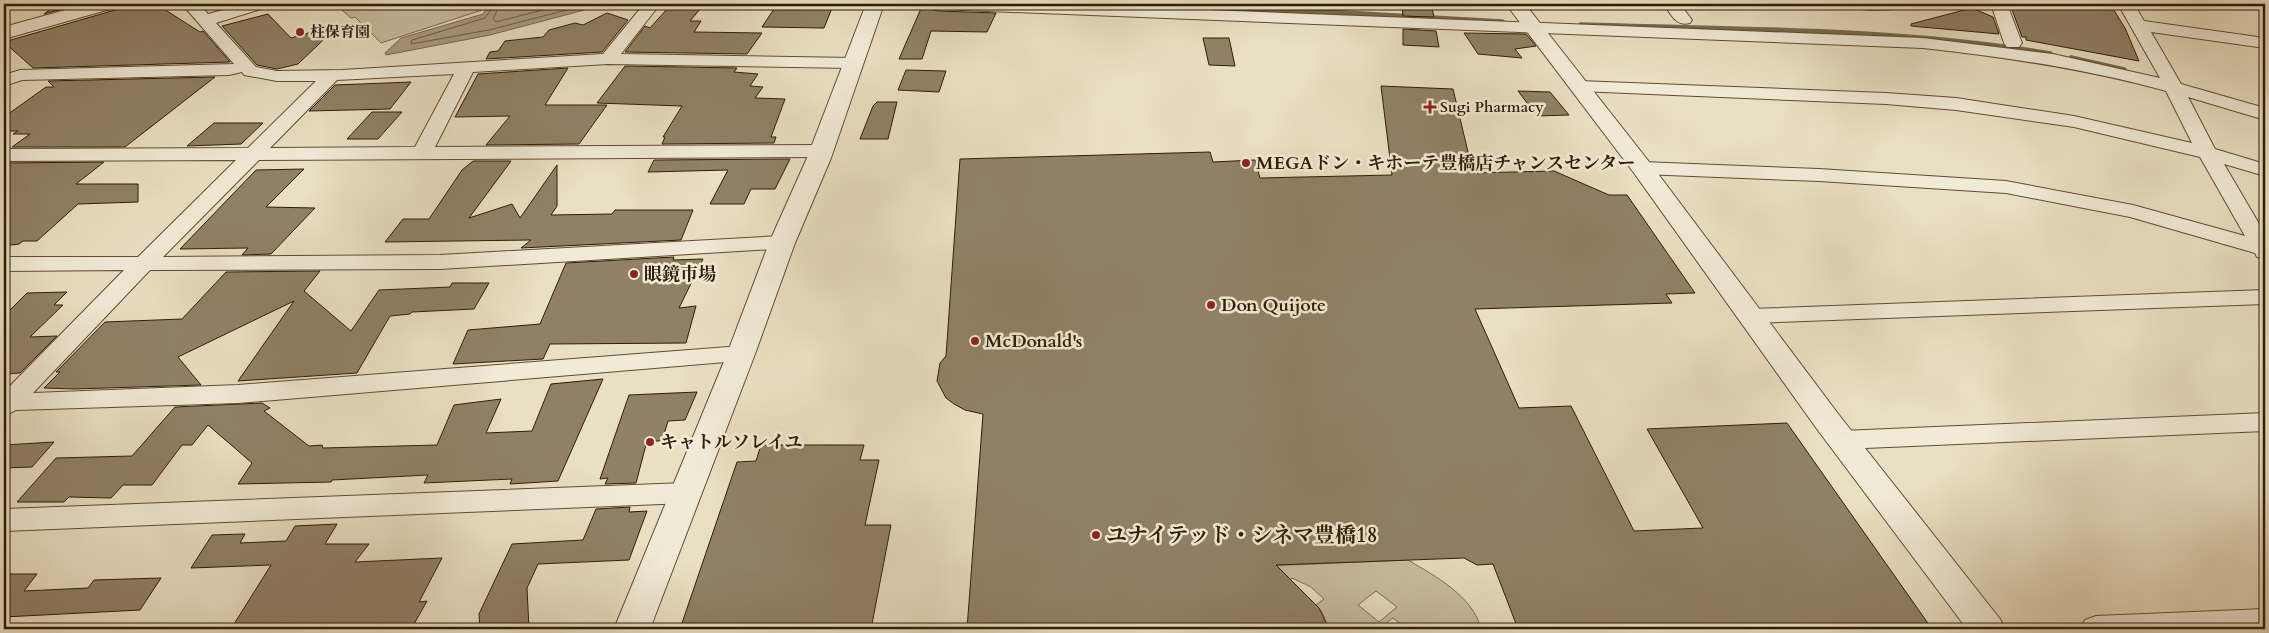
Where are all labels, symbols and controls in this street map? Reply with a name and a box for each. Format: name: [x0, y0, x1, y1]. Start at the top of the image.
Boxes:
place label: 柱保育園: [310, 22, 370, 42]
marker: 柱保育園: [294, 26, 306, 38]
place label: Sugi Pharmacy: [1440, 97, 1544, 117]
marker: Sugi Pharmacy: [1424, 101, 1436, 113]
place label: MEGAドン・キホーテ豊橋店チャンスセンター: [1256, 151, 1635, 176]
marker: MEGAドン・キホーテ豊橋店チャンスセンター: [1240, 157, 1252, 169]
place label: 眼鏡市場: [644, 262, 716, 287]
marker: 眼鏡市場: [628, 268, 640, 280]
place label: Don Quijote: [1221, 293, 1326, 318]
marker: Don Quijote: [1205, 299, 1217, 311]
place label: McDonald's: [985, 329, 1082, 354]
marker: McDonald's: [969, 335, 981, 347]
place label: キャトルソレイユ: [660, 430, 802, 455]
marker: キャトルソレイユ: [644, 436, 656, 448]
place label: ユナイテッド・シネマ豊橋18: [1106, 521, 1377, 550]
marker: ユナイテッド・シネマ豊橋18: [1090, 529, 1102, 541]

